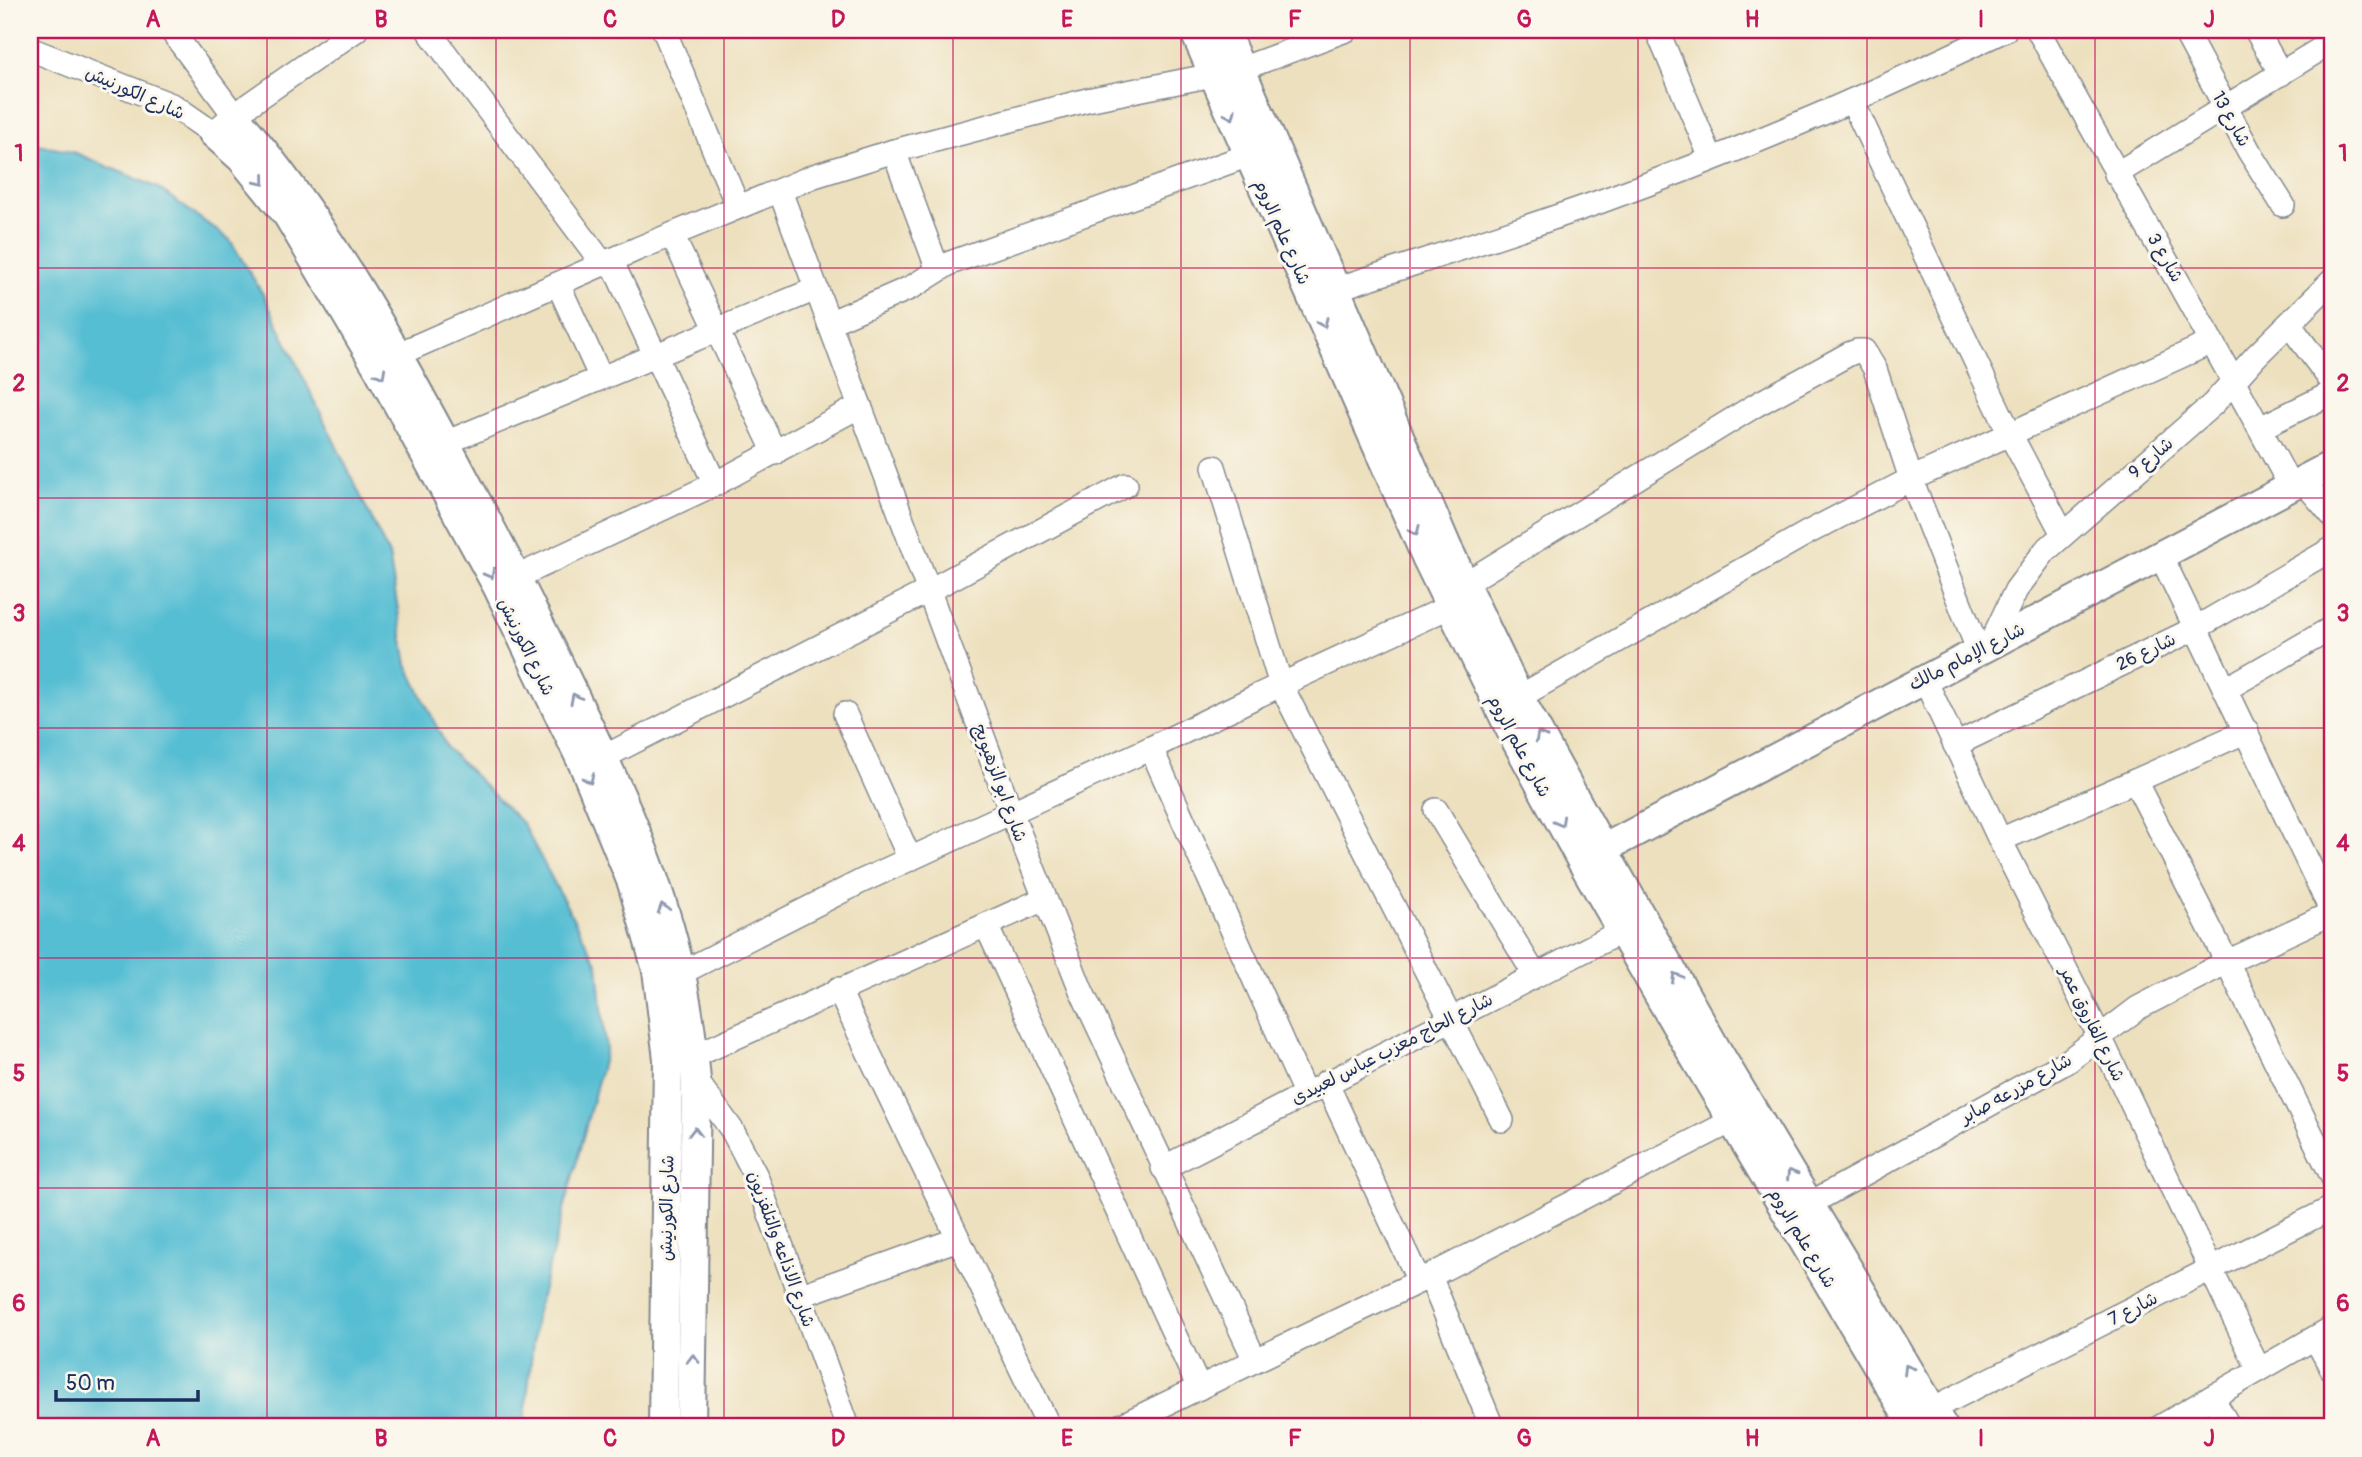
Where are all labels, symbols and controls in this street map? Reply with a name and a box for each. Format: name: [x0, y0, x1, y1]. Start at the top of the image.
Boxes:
text: A: [146, 5, 161, 34]
text: B: [374, 5, 388, 34]
text: C: [603, 5, 617, 34]
text: D: [831, 5, 845, 34]
text: E: [1061, 5, 1073, 34]
text: F: [1288, 5, 1302, 34]
text: G: [1516, 5, 1532, 34]
text: H: [1745, 5, 1759, 34]
text: I: [1978, 5, 1984, 34]
text: J: [2203, 5, 2215, 34]
street label: شارع الكورنيش: [82, 61, 188, 125]
street label: شارع 13: [2206, 87, 2256, 151]
one-way arrow: [1223, 108, 1237, 120]
text: 1: [15, 139, 24, 168]
text: 1: [2339, 139, 2348, 168]
one-way arrow: [253, 173, 265, 186]
street label: شارع علم الروم: [1247, 176, 1316, 289]
street label: شارع 3: [2142, 229, 2188, 287]
one-way arrow: [1315, 316, 1329, 328]
one-way arrow: [373, 367, 386, 379]
text: 2: [13, 369, 26, 398]
text: 2: [2337, 369, 2350, 398]
street label: شارع 9: [2124, 432, 2178, 484]
one-way arrow: [1407, 524, 1421, 536]
one-way arrow: [482, 566, 495, 579]
street label: شارع الكورنيش: [492, 594, 560, 700]
text: 3: [13, 599, 25, 628]
text: 3: [2337, 599, 2349, 628]
street label: شارع الإمام مالك: [1905, 618, 2030, 698]
street label: شارع 26: [2112, 628, 2180, 676]
street label: شارع علم الروم: [1480, 691, 1556, 802]
one-way arrow: [570, 693, 584, 705]
street label: شارع ابو الزهيويج: [968, 721, 1032, 845]
one-way arrow: [1535, 731, 1548, 744]
one-way arrow: [581, 771, 595, 784]
one-way arrow: [1552, 815, 1565, 828]
text: 4: [12, 829, 26, 858]
text: 4: [2336, 829, 2350, 858]
one-way arrow: [657, 902, 672, 914]
street label: شارع الفاروق عمر: [2053, 961, 2130, 1086]
one-way arrow: [1671, 972, 1684, 985]
street label: شارع الحاج معزب عباس لعبيدى: [1287, 988, 1497, 1110]
street label: شارع مزرعه صابر: [1954, 1049, 2076, 1130]
text: 5: [13, 1059, 25, 1088]
text: 5: [2337, 1059, 2349, 1088]
one-way arrow: [687, 1126, 703, 1136]
street label: شارع الكورنيش: [655, 1155, 679, 1261]
street label: شارع الاذاعه والتلفزيون: [742, 1168, 820, 1330]
one-way arrow: [1786, 1168, 1799, 1181]
street label: شارع علم الروم: [1761, 1184, 1841, 1293]
street label: شارع 7: [2104, 1287, 2162, 1331]
text: 6: [12, 1289, 26, 1318]
text: 6: [2336, 1289, 2350, 1318]
one-way arrow: [685, 1353, 701, 1364]
scale bar: [56, 1359, 198, 1403]
one-way arrow: [1903, 1363, 1916, 1376]
text: 50 m: [66, 1370, 115, 1397]
text: A: [146, 1424, 161, 1453]
text: B: [374, 1424, 388, 1453]
text: C: [603, 1424, 617, 1453]
text: D: [831, 1424, 845, 1453]
text: E: [1061, 1424, 1073, 1453]
text: F: [1288, 1424, 1302, 1453]
text: G: [1516, 1424, 1532, 1453]
text: H: [1745, 1424, 1759, 1453]
text: I: [1978, 1424, 1984, 1453]
text: J: [2203, 1424, 2215, 1453]

